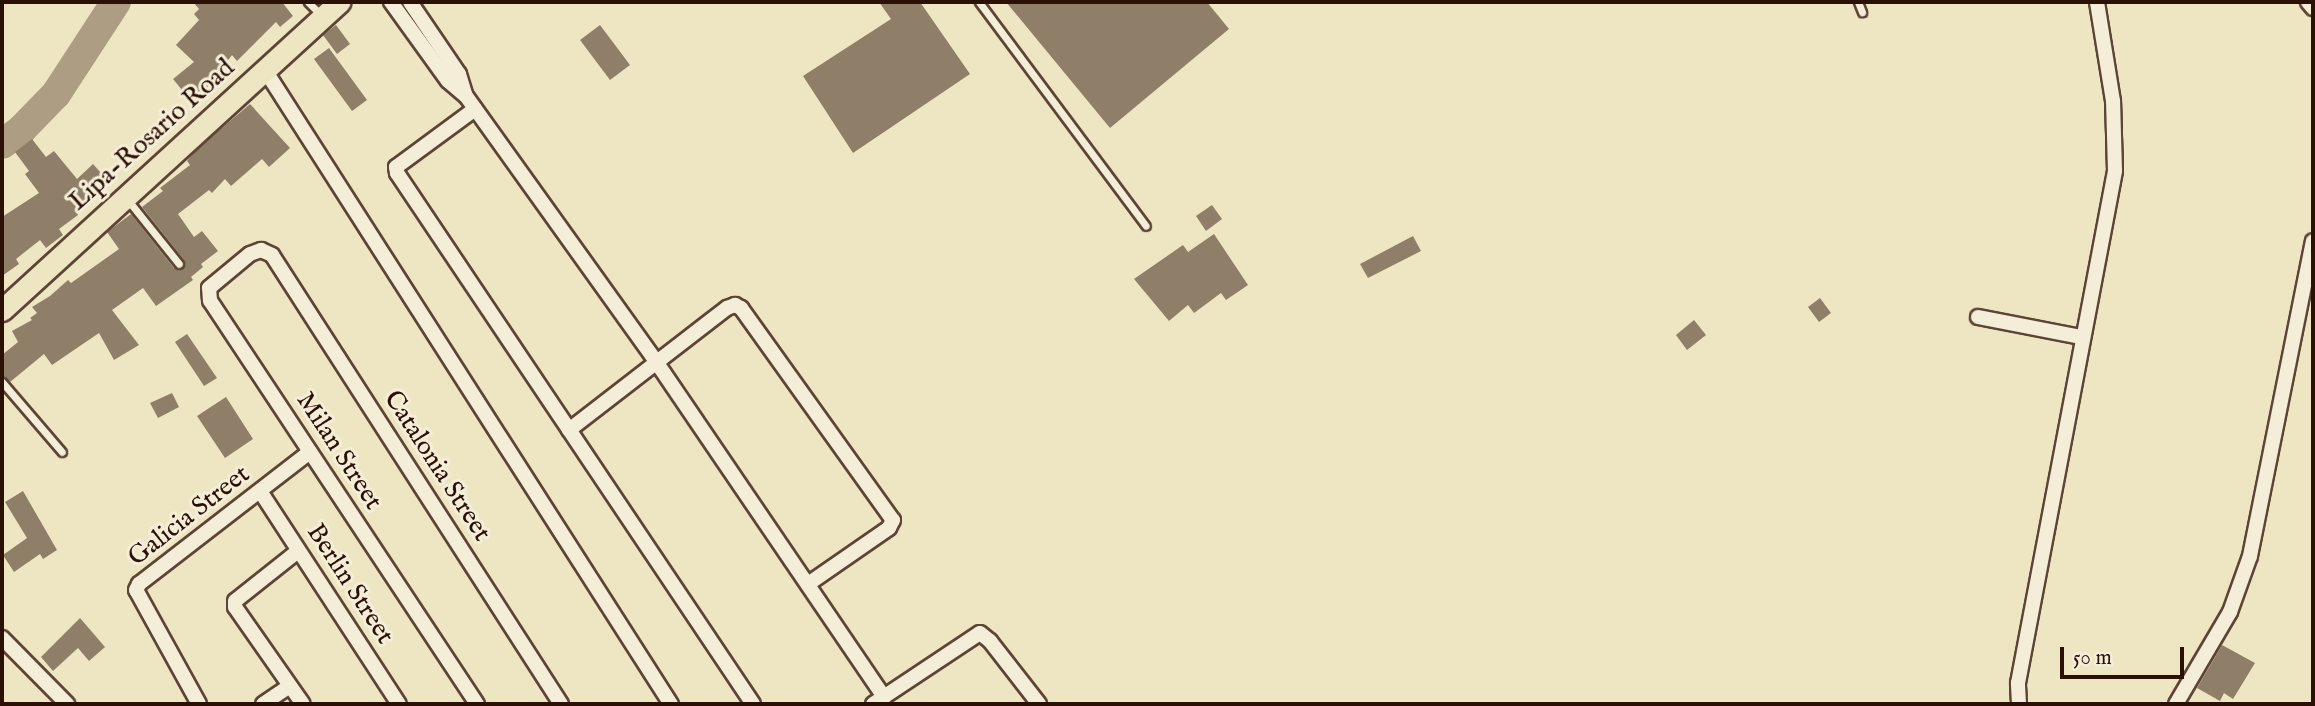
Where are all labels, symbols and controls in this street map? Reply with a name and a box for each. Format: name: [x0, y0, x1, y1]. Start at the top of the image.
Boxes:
street label: Lipa-Rosario Road: [63, 53, 241, 217]
street label: Catalonia Street: [377, 385, 497, 547]
street label: Milan Street: [289, 386, 389, 516]
street label: Galicia Street: [122, 459, 256, 573]
street label: Berlin Street: [300, 518, 400, 650]
scale bar: [2063, 632, 2187, 676]
text: 50 m: [2073, 645, 2112, 672]

